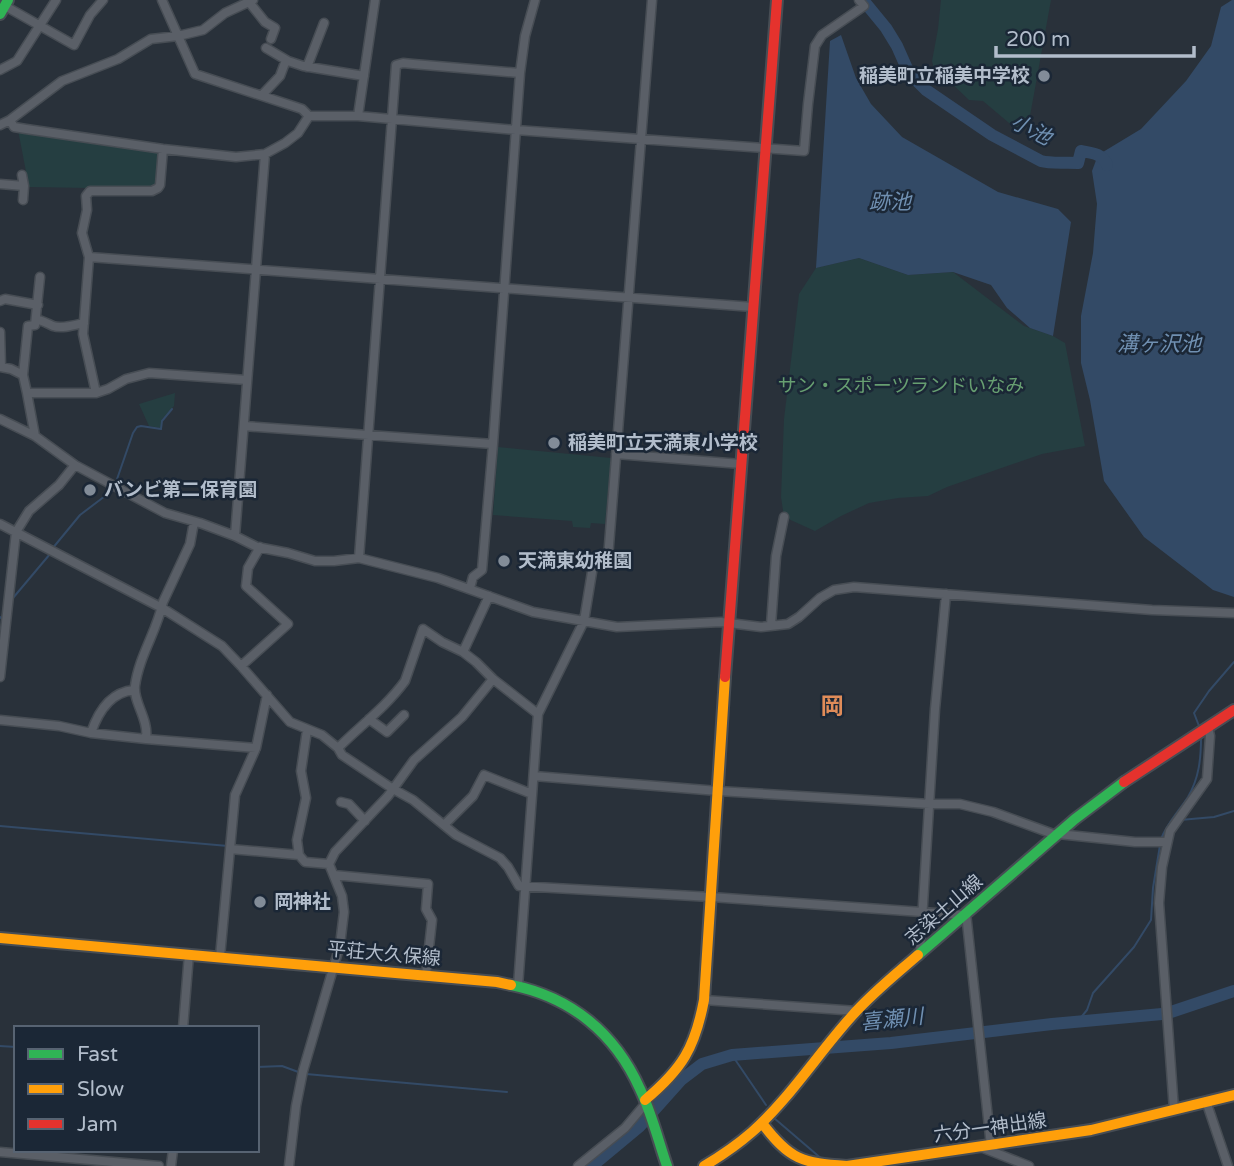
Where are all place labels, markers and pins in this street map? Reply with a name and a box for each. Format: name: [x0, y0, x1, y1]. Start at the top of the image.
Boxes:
place label: 稲美町立稲美中学校: [859, 65, 1030, 87]
marker: 稲美町立稲美中学校: [1036, 68, 1052, 84]
place label: 稲美町立天満東小学校: [568, 432, 758, 454]
marker: 稲美町立天満東小学校: [546, 435, 562, 451]
place label: バンビ第二保育園: [104, 479, 257, 501]
marker: バンビ第二保育園: [82, 482, 98, 498]
place label: 天満東幼稚園: [518, 550, 632, 572]
marker: 天満東幼稚園: [496, 553, 512, 569]
place label: 岡神社: [274, 891, 331, 913]
marker: 岡神社: [252, 894, 268, 910]

